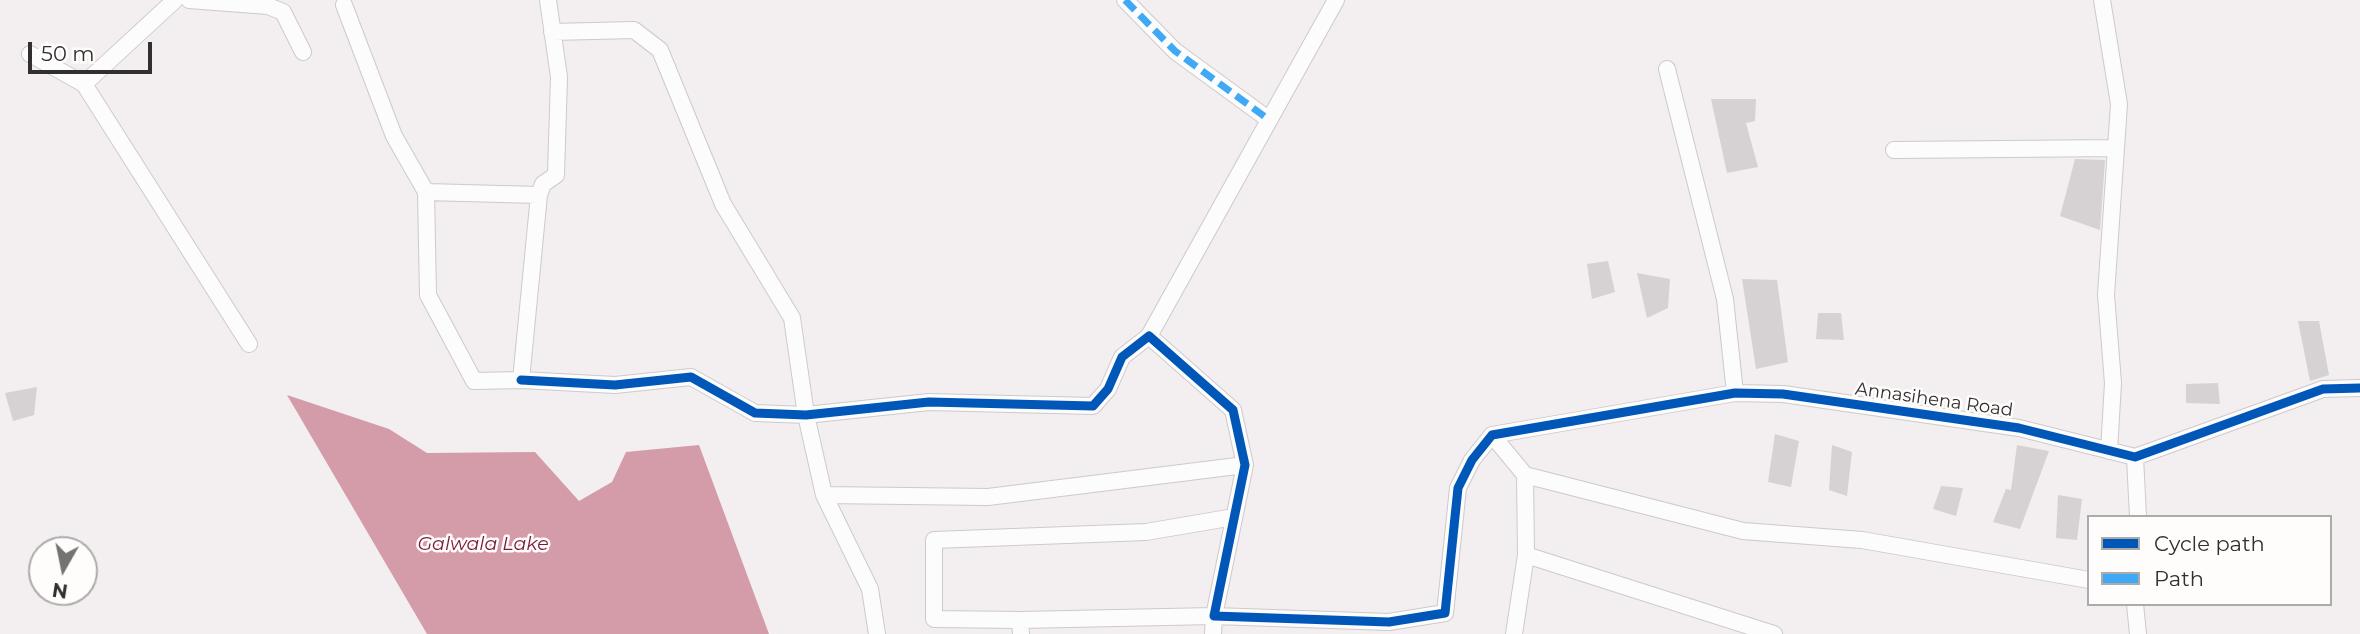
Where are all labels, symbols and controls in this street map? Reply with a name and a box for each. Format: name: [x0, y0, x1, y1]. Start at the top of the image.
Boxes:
scale bar: [32, 28, 156, 72]
text: 50 m: [41, 41, 95, 66]
street label: Annasihena Road: [1854, 378, 2014, 422]
legend: [2087, 515, 2332, 606]
text: Cycle path: [2154, 531, 2265, 556]
water label: Galwala Lake: [417, 533, 549, 555]
north arrow: [28, 536, 98, 606]
text: Path: [2154, 566, 2204, 591]
text: N: [51, 578, 69, 603]

